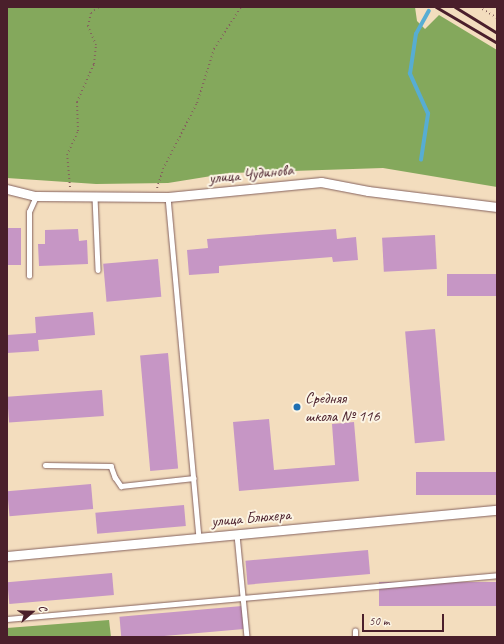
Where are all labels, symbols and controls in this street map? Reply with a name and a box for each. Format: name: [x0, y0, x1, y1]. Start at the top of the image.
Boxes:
street label: улица Чудинова: [208, 160, 294, 188]
place label: Средняя школа № 116: [305, 388, 380, 426]
marker: Средняя школа № 116: [292, 402, 302, 412]
street label: улица Блюхера: [210, 505, 292, 531]
north arrow: [12, 592, 52, 632]
text: С: [36, 603, 51, 613]
scale bar: [364, 606, 446, 632]
text: 50 m: [369, 613, 389, 629]

